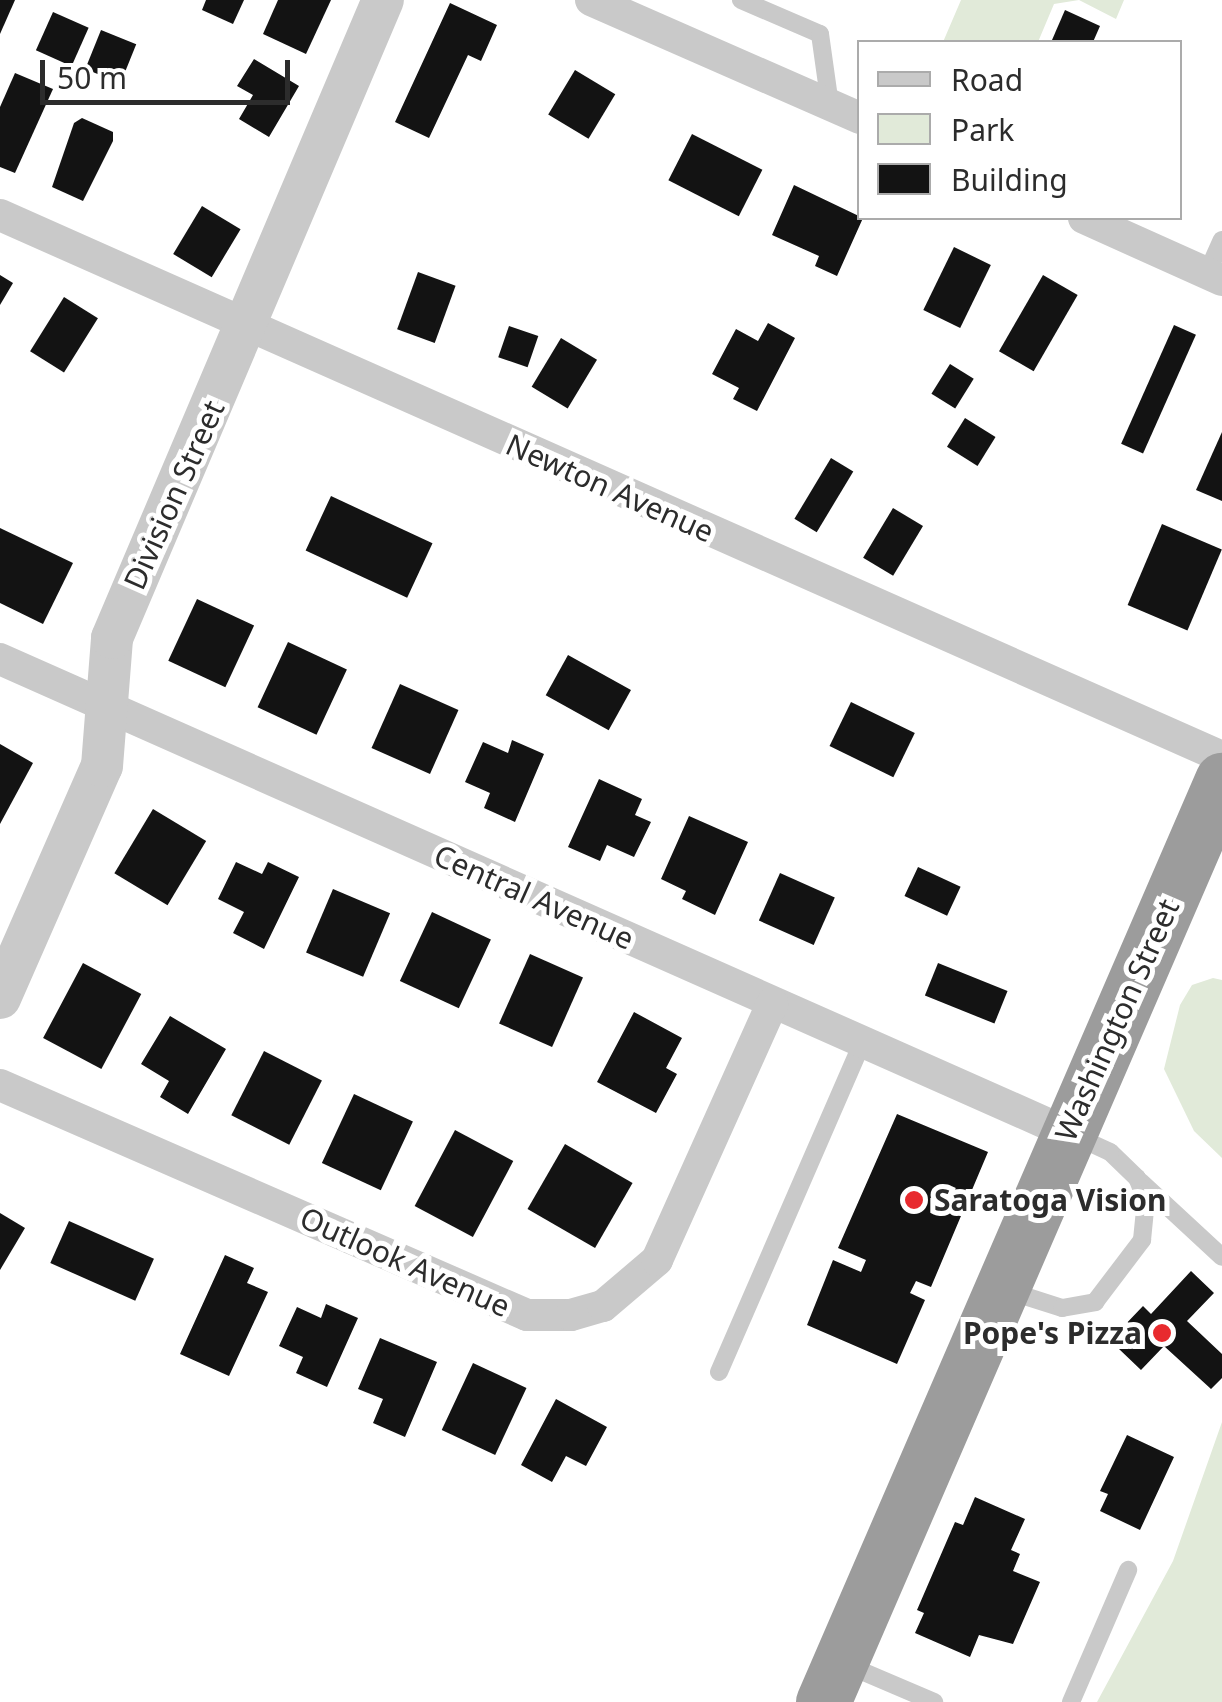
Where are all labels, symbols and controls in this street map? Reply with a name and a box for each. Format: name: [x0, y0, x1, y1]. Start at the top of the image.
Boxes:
scale bar: [45, 40, 295, 102]
legend: [857, 40, 1182, 220]
text: 50 m: [57, 57, 127, 98]
text: Road: [951, 59, 1023, 100]
text: Park: [951, 109, 1014, 150]
text: Building: [951, 159, 1068, 200]
street label: Division Street: [116, 395, 232, 595]
street label: Newton Avenue: [501, 426, 719, 550]
street label: Central Avenue: [429, 837, 639, 957]
street label: Washington Street: [1048, 894, 1186, 1146]
place label: Saratoga Vision: [934, 1182, 1167, 1218]
marker: Saratoga Vision: [903, 1189, 925, 1211]
street label: Outlook Avenue: [294, 1200, 516, 1324]
place label: Pope's Pizza: [963, 1315, 1142, 1351]
marker: Pope's Pizza: [1151, 1322, 1173, 1344]

